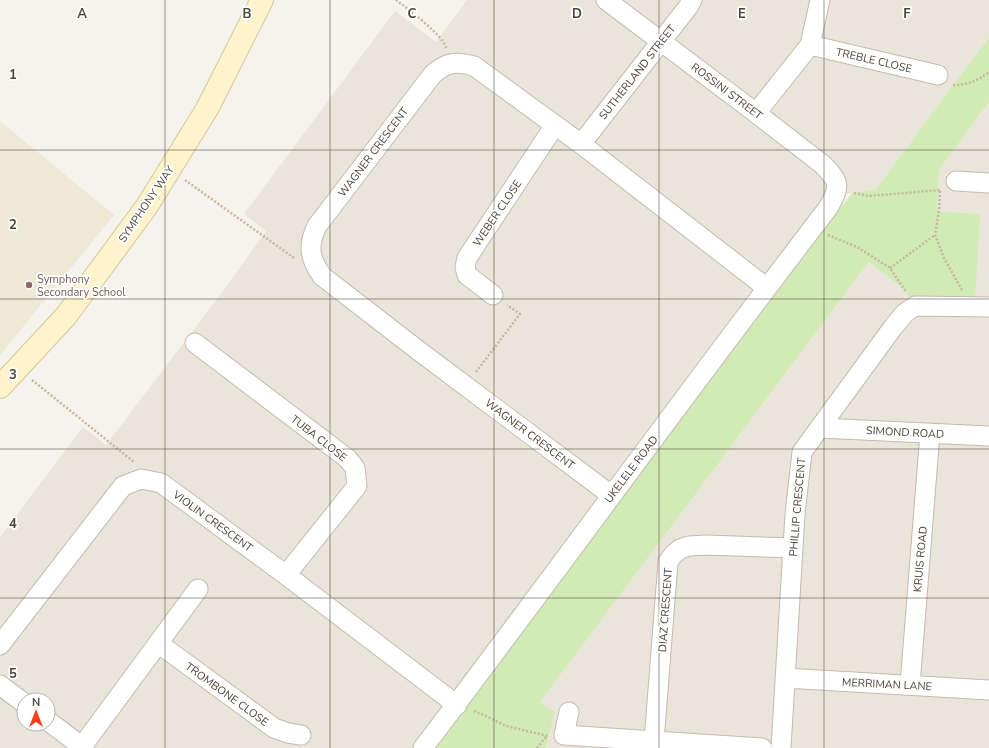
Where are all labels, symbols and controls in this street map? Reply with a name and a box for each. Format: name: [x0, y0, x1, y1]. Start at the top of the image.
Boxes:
text: A: [77, 5, 87, 23]
text: B: [243, 5, 252, 23]
text: C: [408, 5, 417, 23]
text: D: [572, 5, 582, 23]
text: E: [738, 5, 746, 23]
text: F: [903, 5, 911, 23]
street label: SUTHERLAND STREET: [596, 22, 679, 123]
street label: TREBLE CLOSE: [834, 44, 913, 77]
street label: ROSSINI STREET: [688, 60, 766, 123]
text: 1: [9, 66, 17, 84]
street label: WAGNER CRESCENT: [335, 104, 412, 200]
street label: SYMPHONY WAY: [115, 163, 178, 246]
street label: WEBER CLOSE: [470, 177, 525, 249]
text: 2: [9, 216, 17, 234]
place label: Symphony Secondary School: [37, 272, 126, 300]
marker: Symphony Secondary School: [24, 280, 34, 290]
text: 3: [9, 366, 17, 384]
street label: WAGNER CRESCENT: [482, 396, 578, 473]
street label: TUBA CLOSE: [288, 412, 350, 465]
street label: SIMOND ROAD: [865, 423, 944, 442]
street label: UKELELE ROAD: [601, 433, 662, 506]
street label: PHILLIP CRESCENT: [786, 457, 809, 557]
street label: VIOLIN CRESCENT: [169, 487, 256, 556]
text: 4: [9, 515, 17, 533]
street label: KRUIS ROAD: [910, 525, 931, 593]
street label: DIAZ CRESCENT: [655, 567, 676, 653]
street label: TROMBONE CLOSE: [182, 659, 271, 730]
text: 5: [9, 665, 17, 683]
street label: MERRIMAN LANE: [842, 675, 932, 694]
north arrow: [16, 692, 56, 732]
text: N: [32, 695, 40, 710]

